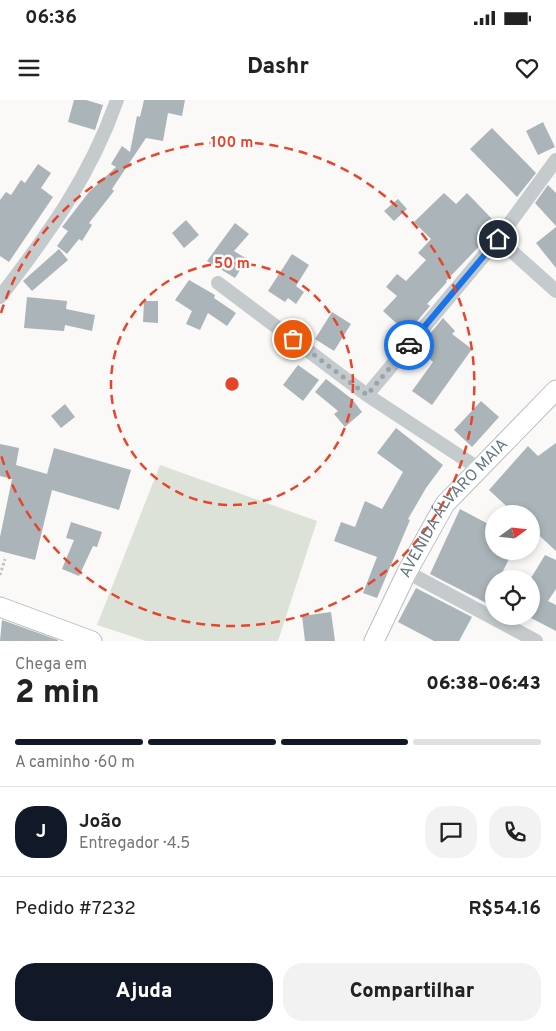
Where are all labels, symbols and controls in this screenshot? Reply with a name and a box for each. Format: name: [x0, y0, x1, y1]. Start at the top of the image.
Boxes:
text: 06:36: [25, 6, 77, 30]
icon: menu: [15, 54, 43, 82]
text: Dashr: [247, 54, 309, 81]
icon: heart: [513, 54, 541, 82]
text: 100 m: [211, 134, 253, 153]
pin: [477, 218, 519, 260]
icon: home: [484, 225, 512, 253]
text: 50 m: [214, 255, 250, 274]
pin: [272, 318, 314, 360]
courier: [384, 320, 434, 370]
icon: bag: [279, 325, 307, 353]
icon: car: [395, 331, 423, 359]
centre of rings: [223, 375, 241, 393]
street label: AVENIDA ÁLVARO MAIA: [396, 435, 513, 581]
north arrow: [485, 505, 540, 560]
map controls: [485, 505, 540, 625]
button: locate: [485, 570, 540, 625]
text: Chega em: [15, 655, 87, 675]
text: 06:38–06:43: [426, 672, 541, 696]
text: 2 min: [15, 674, 100, 714]
text: A caminho · 60 m: [15, 753, 135, 773]
button: chat: [425, 806, 477, 858]
button: phone: [489, 806, 541, 858]
text: João: [79, 810, 122, 834]
text: J: [36, 820, 46, 844]
text: Entregador · 4.5: [79, 834, 190, 854]
text: Pedido #7232: [15, 897, 136, 921]
text: R$54.16: [468, 897, 541, 921]
button: Ajuda: [15, 963, 273, 1021]
button: Compartilhar: [283, 963, 541, 1021]

